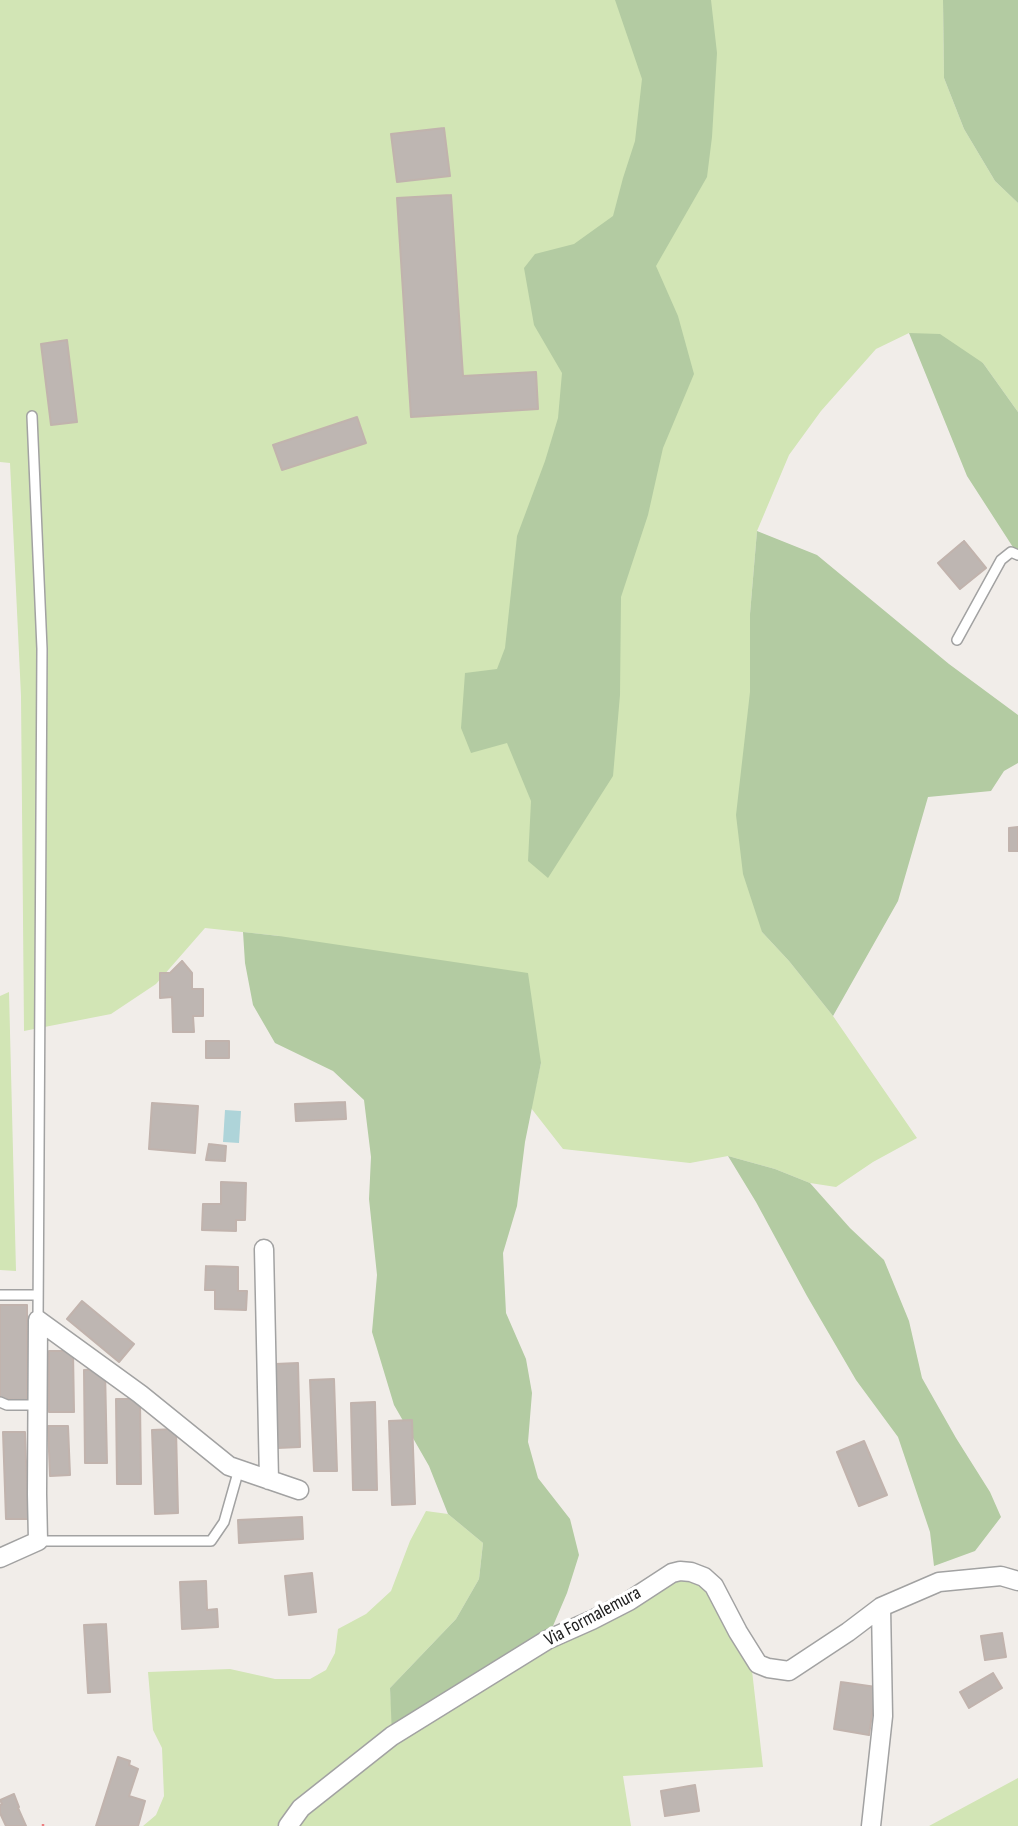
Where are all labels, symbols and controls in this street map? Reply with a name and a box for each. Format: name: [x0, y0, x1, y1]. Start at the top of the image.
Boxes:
street label: Via Formalemura: [541, 1582, 645, 1652]

